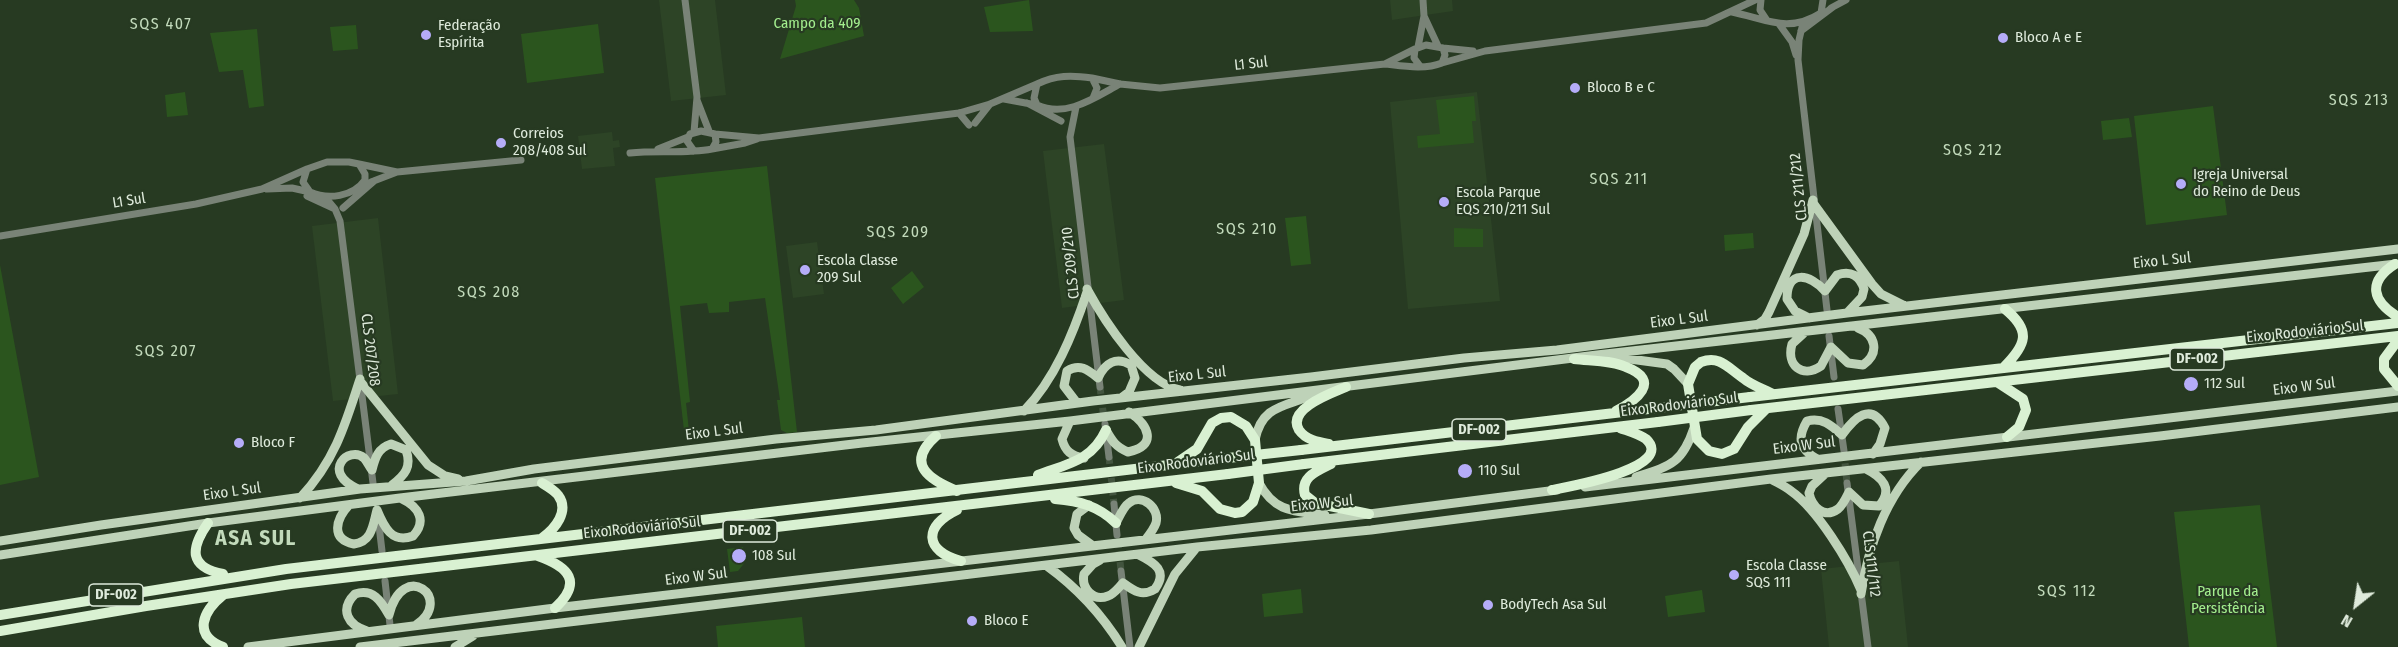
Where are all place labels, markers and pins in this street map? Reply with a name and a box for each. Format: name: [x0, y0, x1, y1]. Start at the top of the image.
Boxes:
place label: Federação Espírita: [438, 17, 501, 52]
marker: Federação Espírita: [419, 28, 433, 42]
place label: Bloco A e E: [2015, 29, 2082, 47]
marker: Bloco A e E: [1996, 31, 2010, 45]
place label: Bloco B e C: [1587, 79, 1655, 97]
marker: Bloco B e C: [1568, 81, 1582, 95]
place label: Correios 208/408 Sul: [513, 125, 587, 160]
marker: Correios 208/408 Sul: [494, 136, 508, 150]
place label: Igreja Universal do Reino de Deus: [2193, 166, 2300, 201]
marker: Igreja Universal do Reino de Deus: [2174, 177, 2188, 191]
place label: Escola Parque EQS 210/211 Sul: [1456, 184, 1550, 219]
marker: Escola Parque EQS 210/211 Sul: [1437, 195, 1451, 209]
place label: Escola Classe 209 Sul: [817, 252, 898, 287]
marker: Escola Classe 209 Sul: [798, 263, 812, 277]
marker: 112 Sul: [2182, 375, 2200, 393]
place label: 112 Sul: [2204, 375, 2245, 393]
place label: Bloco F: [251, 434, 295, 452]
marker: Bloco F: [232, 436, 246, 450]
marker: 110 Sul: [1456, 462, 1474, 480]
place label: 110 Sul: [1478, 462, 1520, 480]
marker: 108 Sul: [730, 547, 748, 565]
place label: 108 Sul: [752, 547, 796, 565]
place label: Escola Classe SQS 111: [1746, 557, 1827, 592]
marker: Escola Classe SQS 111: [1727, 568, 1741, 582]
place label: BodyTech Asa Sul: [1500, 596, 1607, 614]
marker: BodyTech Asa Sul: [1481, 598, 1495, 612]
place label: Bloco E: [984, 612, 1029, 630]
marker: Bloco E: [965, 614, 979, 628]

